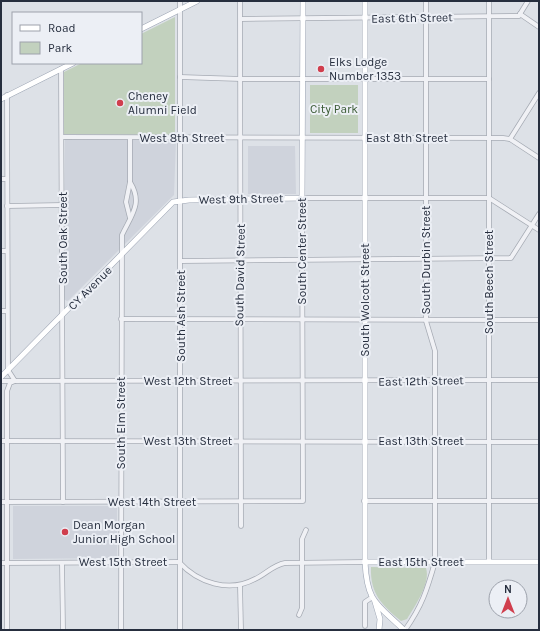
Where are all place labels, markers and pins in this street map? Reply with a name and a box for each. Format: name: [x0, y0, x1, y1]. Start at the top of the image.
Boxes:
place label: Elks Lodge Number 1353: [329, 55, 401, 83]
marker: Elks Lodge Number 1353: [316, 64, 326, 74]
place label: Cheney Alumni Field: [128, 89, 197, 117]
marker: Cheney Alumni Field: [115, 98, 125, 108]
place label: Dean Morgan Junior High School: [73, 518, 175, 546]
marker: Dean Morgan Junior High School: [60, 527, 70, 537]

